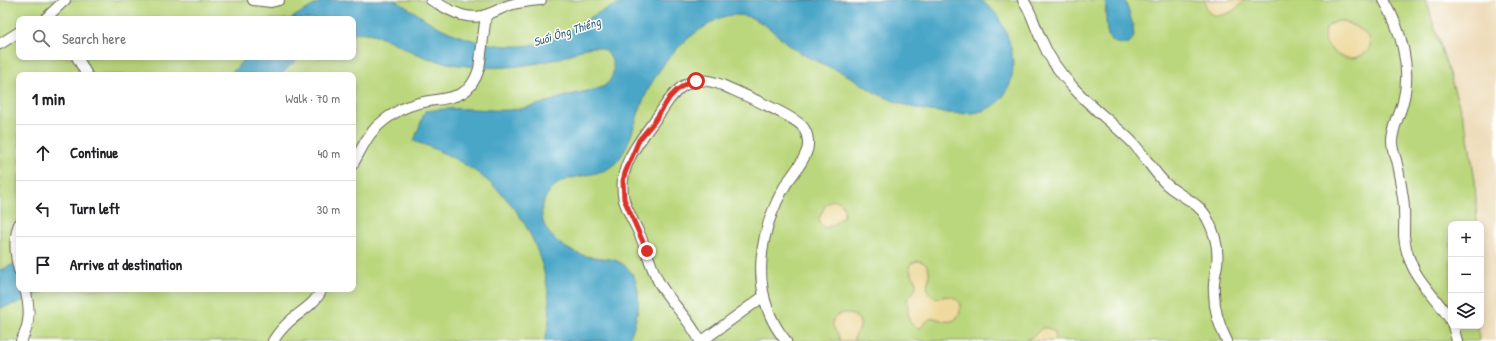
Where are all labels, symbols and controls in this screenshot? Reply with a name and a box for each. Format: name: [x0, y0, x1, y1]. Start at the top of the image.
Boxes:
water label: Suối Ông Thiềng: [531, 12, 603, 50]
search box: [16, 16, 356, 60]
icon: search: [30, 27, 52, 49]
text: Search here: [62, 28, 126, 49]
route start: [687, 72, 705, 90]
text: 1 min: [32, 87, 65, 110]
text: Walk · 70 m: [285, 89, 340, 107]
icon: ahead: [32, 142, 54, 164]
text: Continue: [70, 142, 118, 163]
text: 40 m: [317, 144, 340, 162]
icon: left: [32, 198, 54, 220]
text: Turn left: [70, 198, 120, 219]
text: 30 m: [317, 200, 340, 218]
map controls: [1448, 221, 1484, 329]
button: +: [1448, 221, 1484, 257]
route end: [638, 242, 656, 260]
icon: arrive: [32, 254, 54, 276]
text: Arrive at destination: [70, 254, 182, 275]
button: −: [1448, 257, 1484, 293]
button: layers: [1448, 293, 1484, 329]

